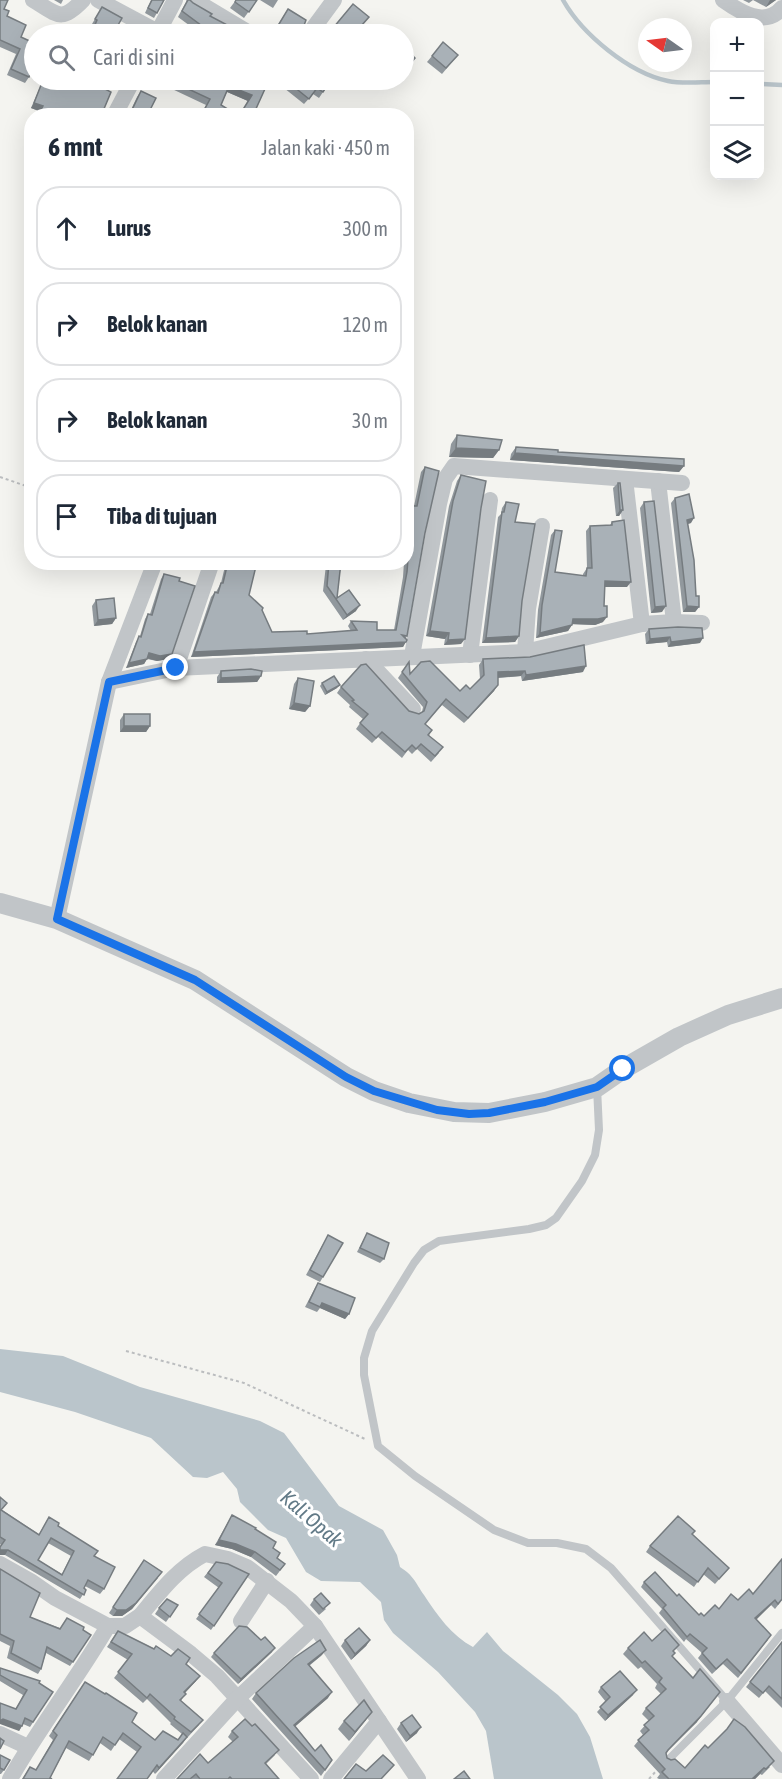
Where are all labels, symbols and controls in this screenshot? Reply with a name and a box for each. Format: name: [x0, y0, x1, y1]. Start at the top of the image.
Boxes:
north arrow: [638, 18, 692, 72]
map controls: [710, 18, 764, 180]
button: +: [710, 18, 764, 72]
search box: [24, 24, 414, 90]
icon: search: [45, 41, 78, 74]
text: Cari di sini: [93, 44, 175, 70]
button: −: [710, 72, 764, 126]
button: layers: [710, 126, 764, 180]
text: 6 mnt: [48, 132, 103, 162]
text: Jalan kaki · 450 m: [261, 136, 390, 159]
icon: ahead: [50, 212, 83, 245]
text: Lurus: [107, 215, 151, 241]
text: 300 m: [343, 217, 388, 240]
icon: right: [50, 308, 83, 341]
text: Belok kanan: [107, 311, 208, 337]
text: 120 m: [343, 313, 388, 336]
icon: right: [50, 404, 83, 437]
text: Belok kanan: [107, 407, 208, 433]
text: 30 m: [352, 409, 388, 432]
icon: arrive: [50, 500, 83, 533]
text: Tiba di tujuan: [107, 503, 217, 529]
route end: [162, 654, 188, 680]
route start: [609, 1055, 635, 1081]
water label: Kali Opak: [276, 1485, 348, 1552]

